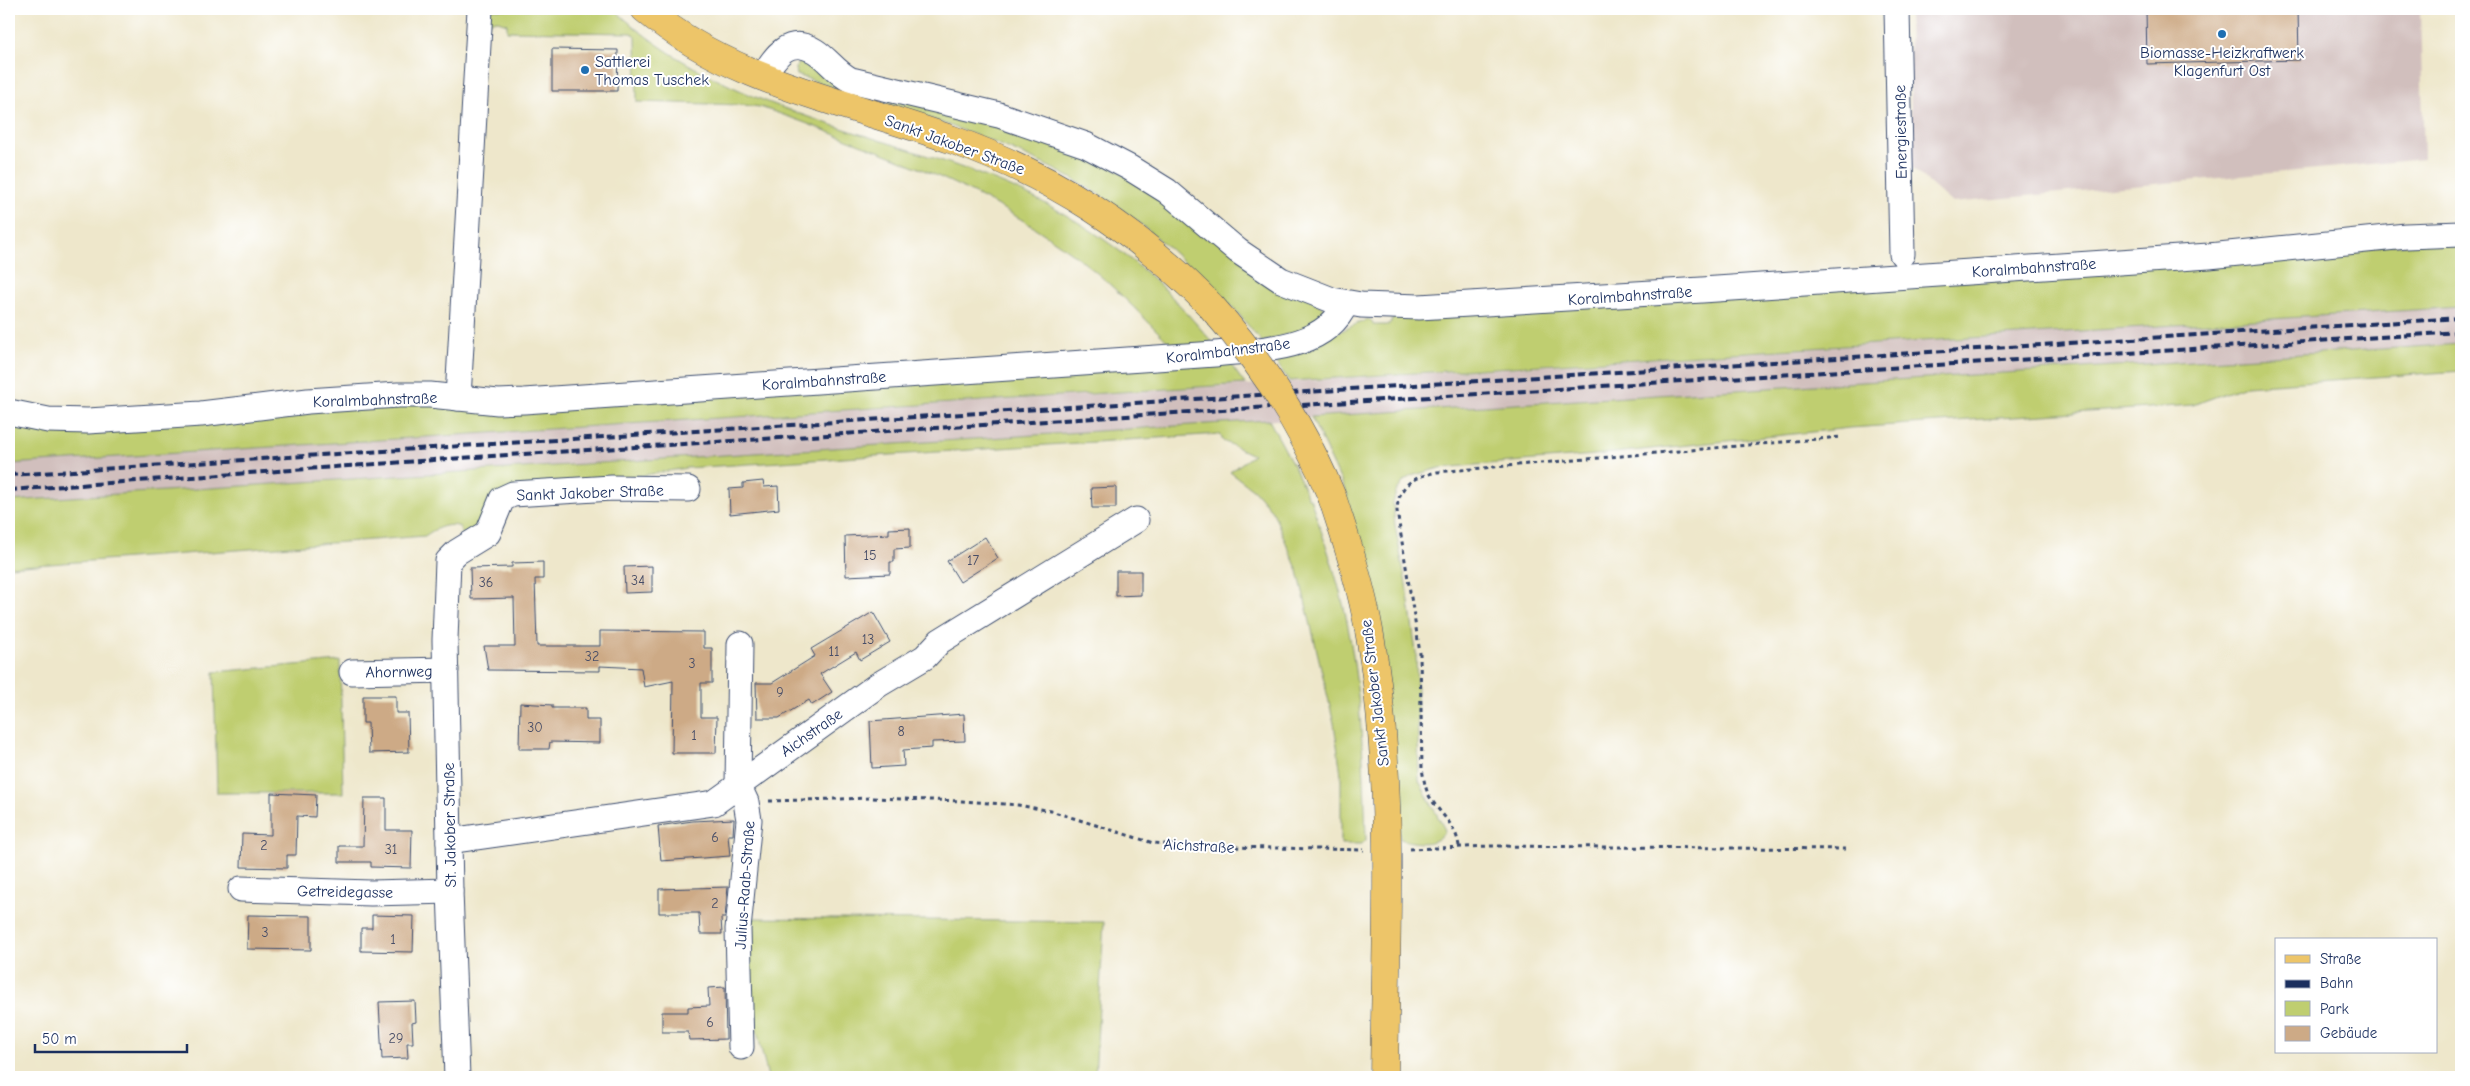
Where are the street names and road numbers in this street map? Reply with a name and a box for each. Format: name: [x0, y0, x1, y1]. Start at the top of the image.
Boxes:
street label: Energiestraße: [1891, 85, 1911, 179]
street label: Sankt Jakober Straße: [882, 111, 1027, 179]
street label: Koralmbahnstraße: [1971, 255, 2097, 281]
street label: Koralmbahnstraße: [1567, 283, 1693, 309]
street label: Koralmbahnstraße: [1165, 334, 1291, 368]
street label: Koralmbahnstraße: [761, 368, 887, 394]
street label: Koralmbahnstraße: [312, 389, 438, 411]
street label: Sankt Jakober Straße: [516, 481, 664, 505]
street label: Sankt Jakober Straße: [1357, 619, 1393, 767]
street label: Ahornweg: [365, 662, 433, 682]
street label: Aichstraße: [777, 705, 846, 761]
street label: St. Jakober Straße: [440, 762, 460, 888]
street label: Julius-Raab-Straße: [732, 820, 758, 950]
street label: Aichstraße: [1163, 835, 1235, 857]
street label: Getreidegasse: [297, 882, 393, 902]

